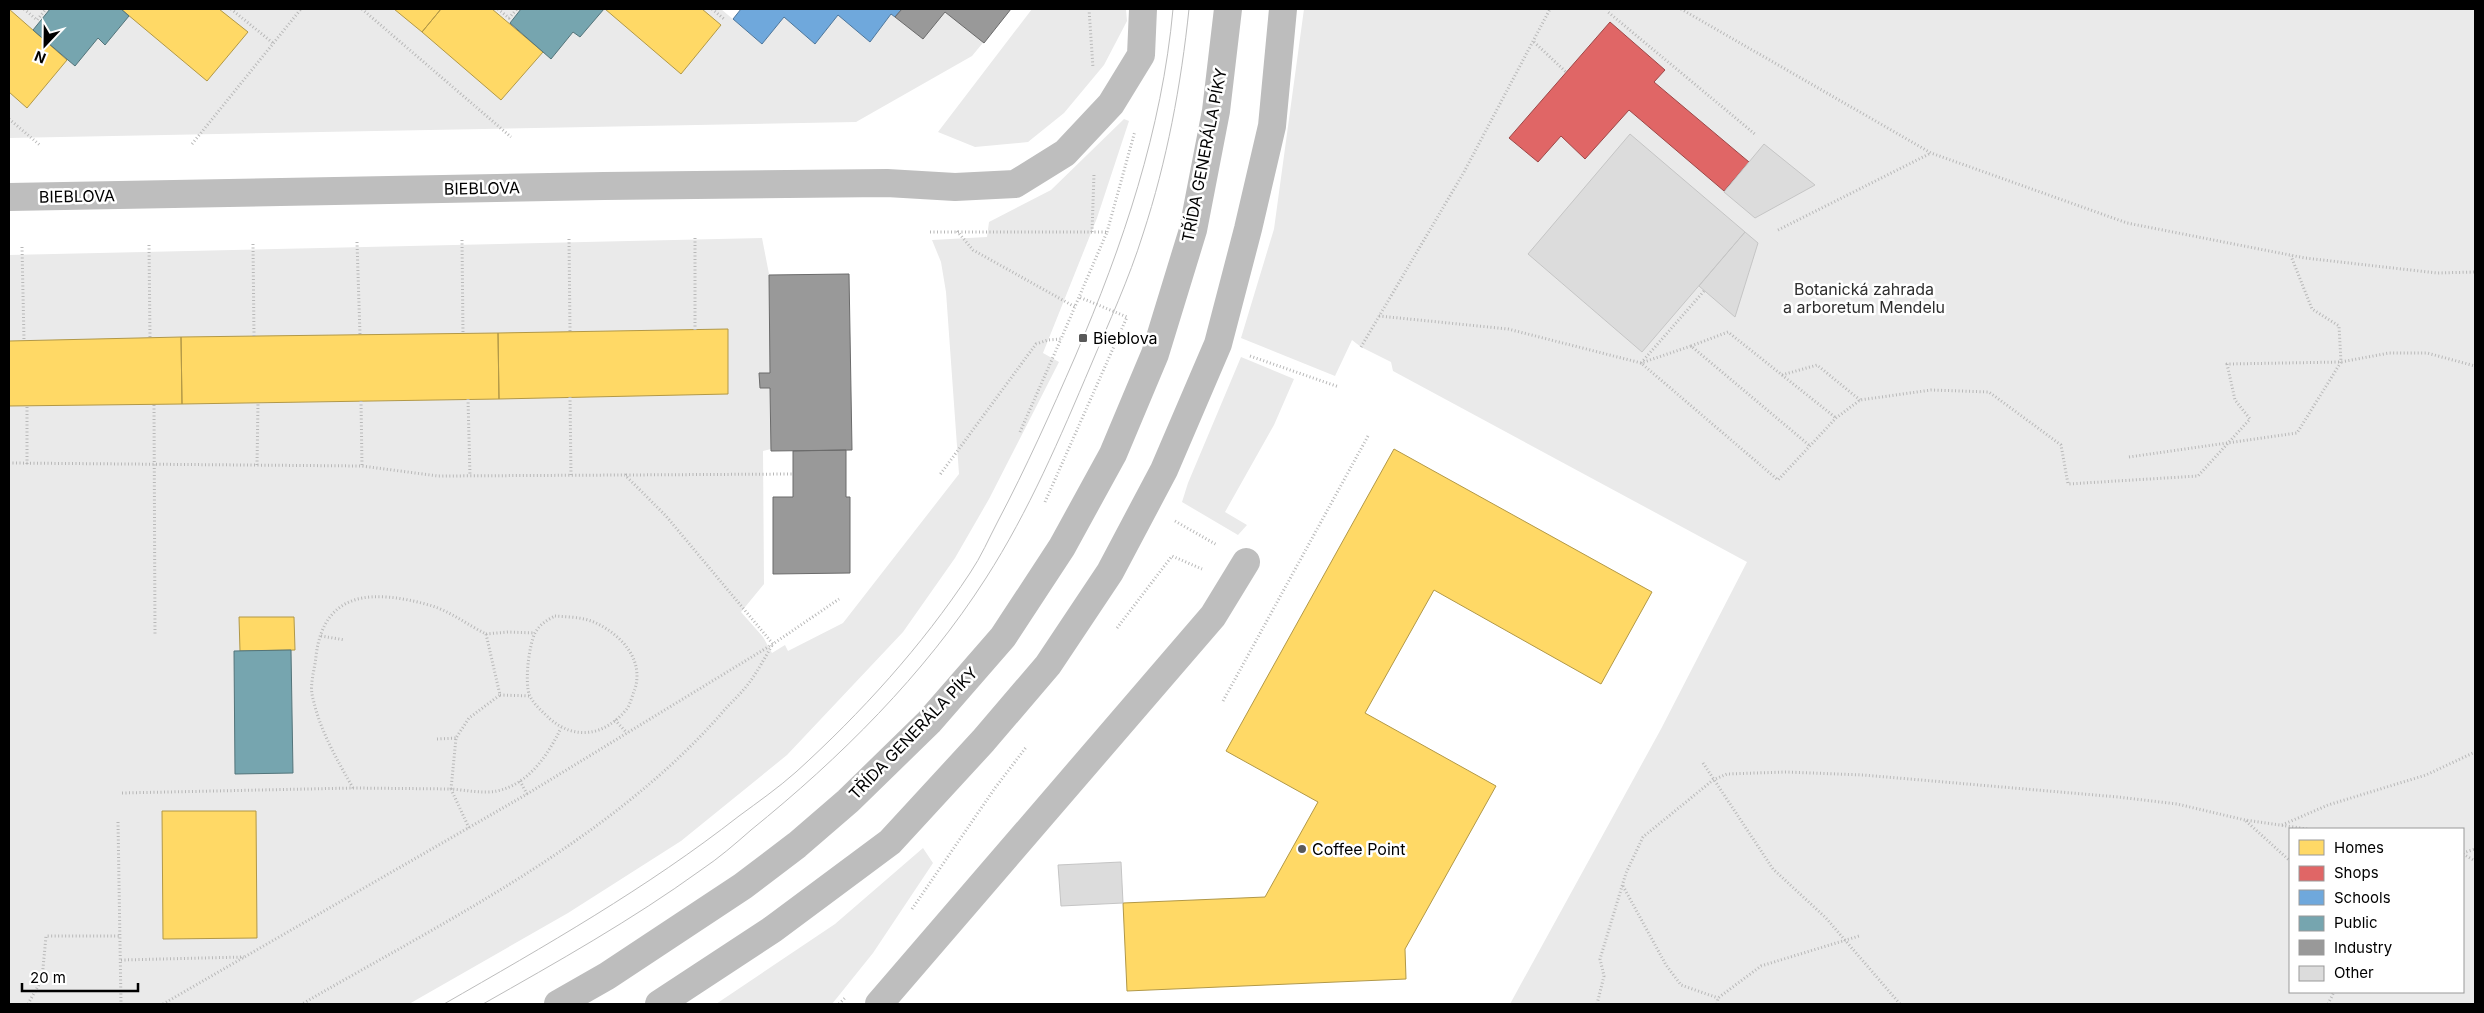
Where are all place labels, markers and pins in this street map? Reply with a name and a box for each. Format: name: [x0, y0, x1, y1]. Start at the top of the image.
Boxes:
place label: Bieblova: [1093, 328, 1158, 348]
marker: Bieblova: [1077, 332, 1089, 344]
place label: Coffee Point: [1312, 839, 1405, 859]
marker: Coffee Point: [1296, 843, 1308, 855]

